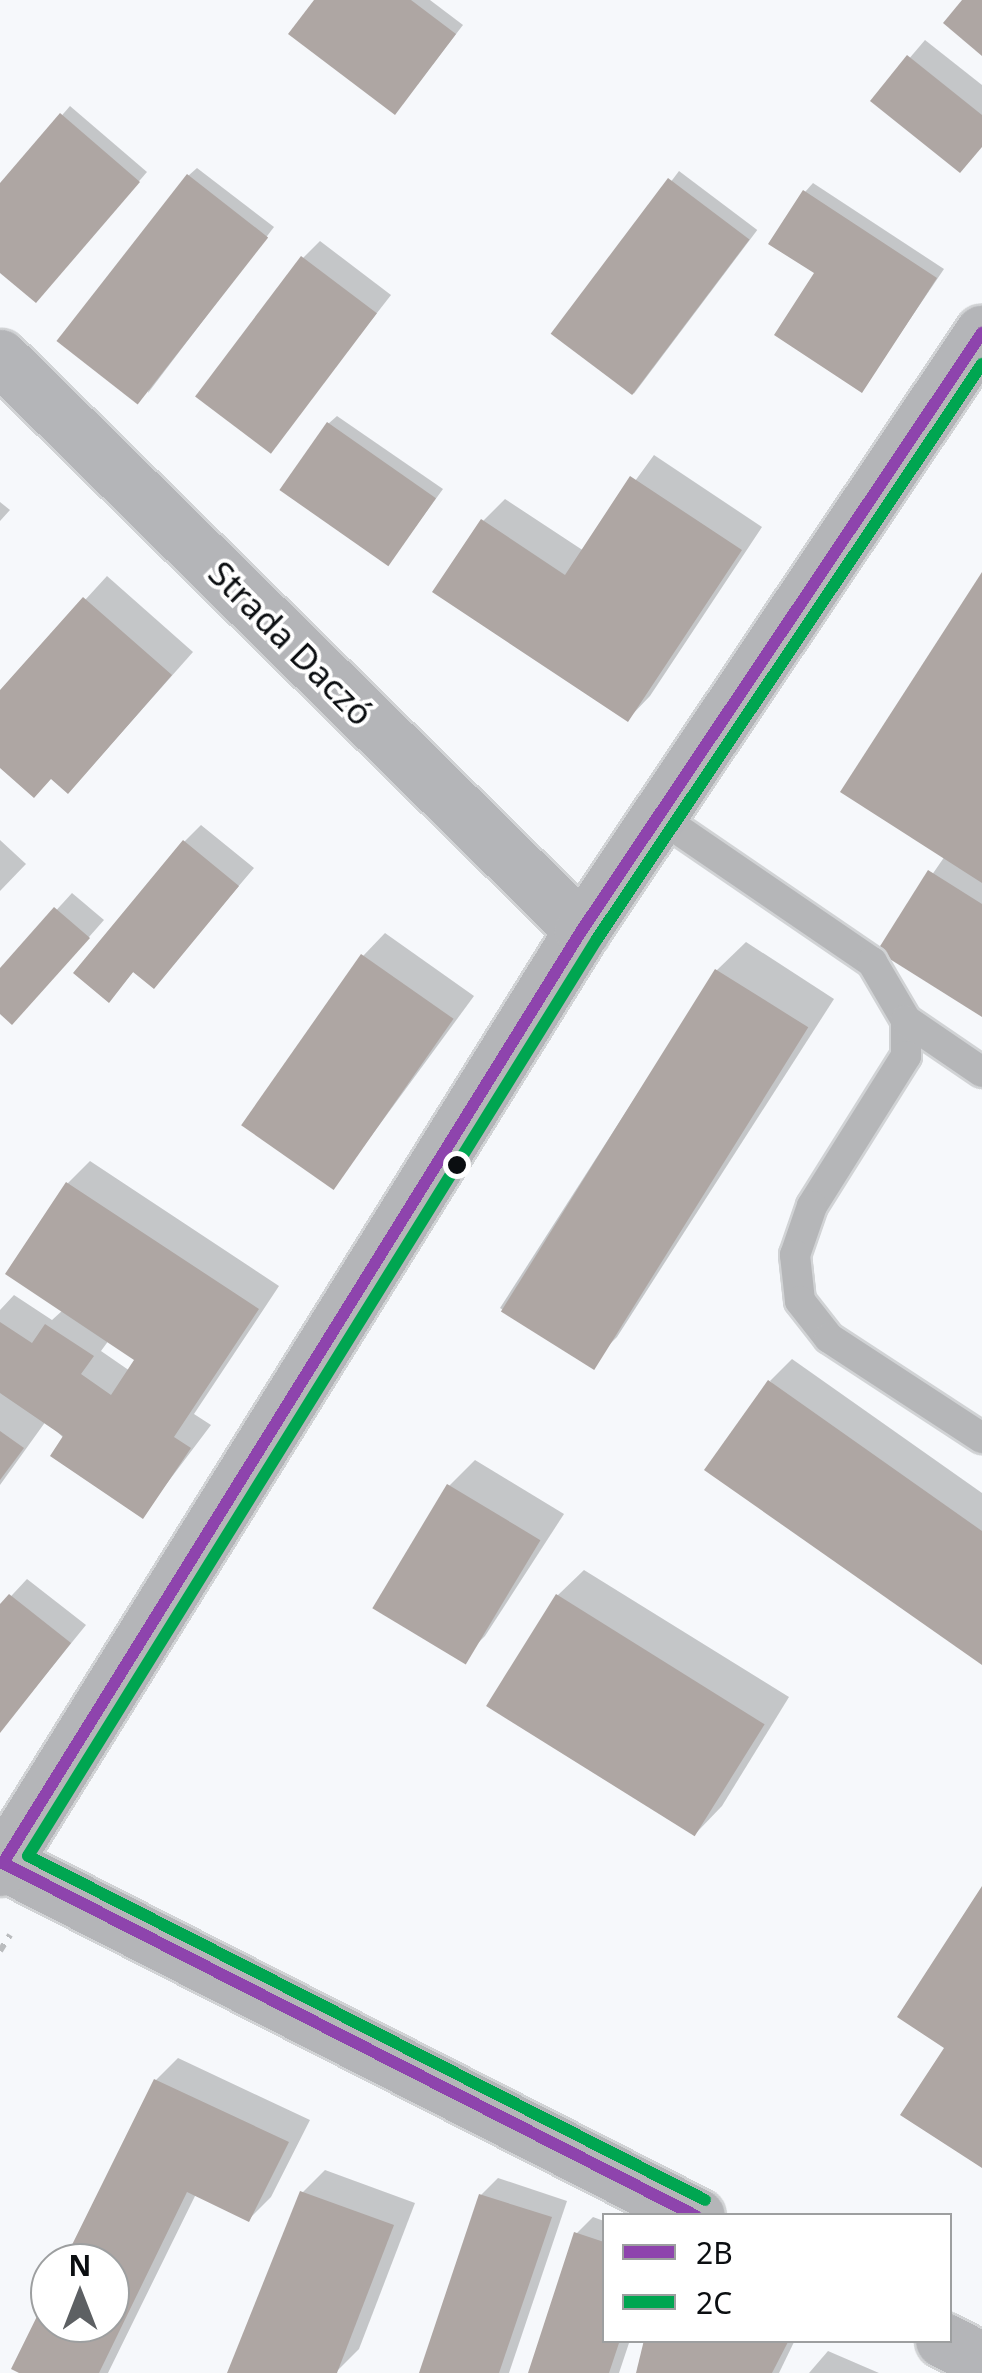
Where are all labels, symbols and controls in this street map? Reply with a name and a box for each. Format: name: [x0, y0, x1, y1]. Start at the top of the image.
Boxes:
street label: Strada Daczó: [200, 552, 382, 734]
unlabelled marker: [447, 1155, 467, 1175]
legend: [602, 2213, 952, 2343]
text: 2B: [696, 2232, 733, 2273]
north arrow: [30, 2243, 130, 2343]
text: N: [69, 2246, 91, 2284]
text: 2C: [696, 2282, 732, 2323]

